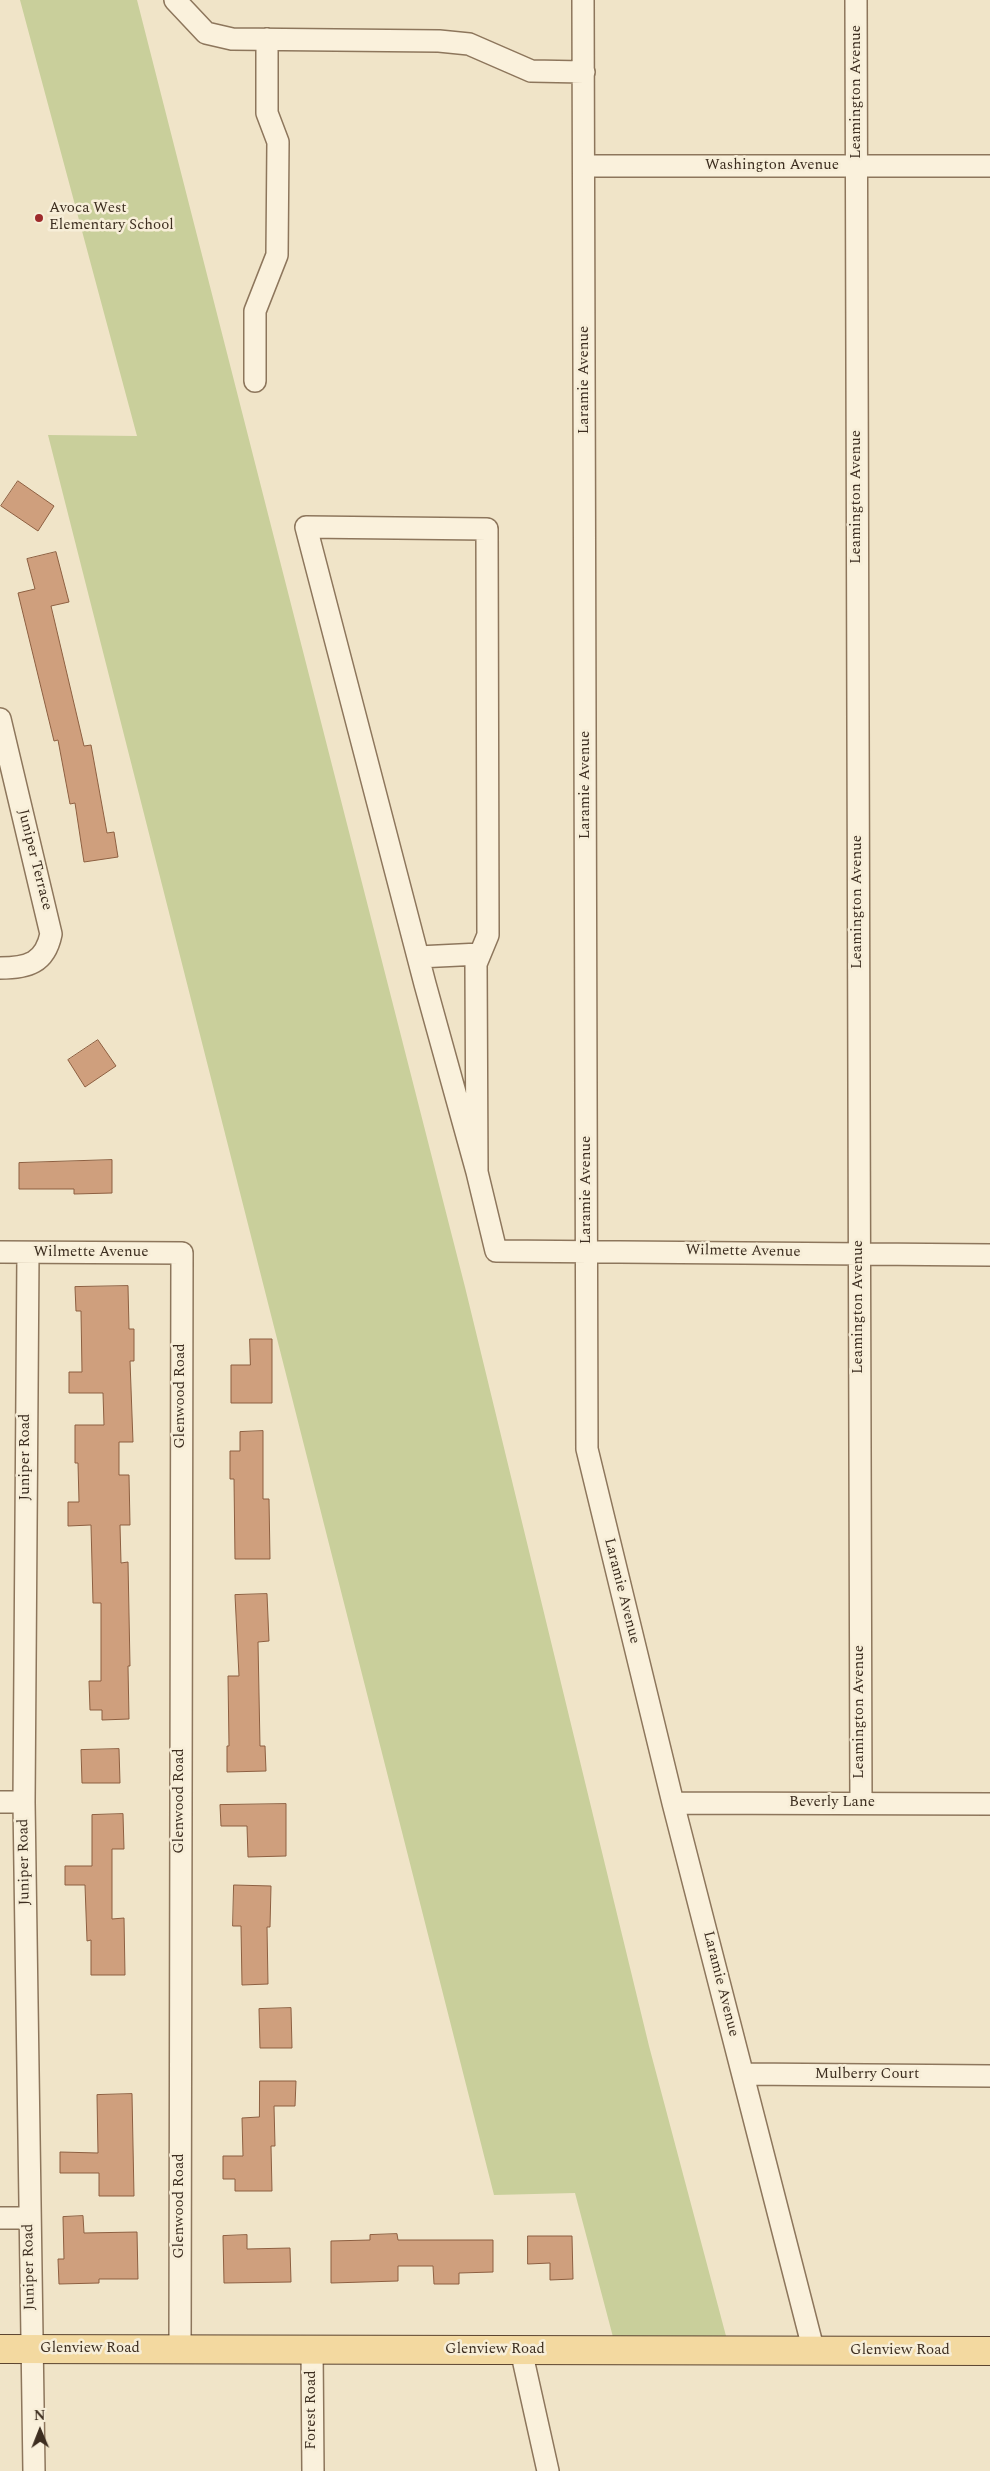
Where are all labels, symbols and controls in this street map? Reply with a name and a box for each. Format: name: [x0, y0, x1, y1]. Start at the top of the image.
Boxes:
street label: Leamington Avenue: [848, 25, 866, 159]
street label: Washington Avenue: [705, 157, 839, 175]
place label: Avoca West Elementary School: [49, 200, 174, 235]
marker: Avoca West Elementary School: [33, 212, 45, 224]
street label: Laramie Avenue: [576, 326, 594, 434]
street label: Leamington Avenue: [848, 430, 866, 564]
street label: Laramie Avenue: [577, 731, 595, 839]
street label: Juniper Terrace: [13, 808, 55, 912]
street label: Leamington Avenue: [849, 835, 867, 969]
street label: Laramie Avenue: [578, 1136, 596, 1244]
street label: Leamington Avenue: [850, 1240, 868, 1374]
street label: Wilmette Avenue: [685, 1242, 801, 1262]
street label: Wilmette Avenue: [34, 1244, 148, 1262]
street label: Glenwood Road: [172, 1343, 190, 1449]
street label: Juniper Road: [17, 1414, 35, 1500]
street label: Laramie Avenue: [599, 1536, 643, 1646]
street label: Leamington Avenue: [851, 1645, 869, 1779]
street label: Glenwood Road: [171, 1748, 189, 1854]
street label: Beverly Lane: [789, 1794, 875, 1812]
street label: Juniper Road: [15, 1818, 35, 1906]
street label: Laramie Avenue: [698, 1929, 742, 2039]
street label: Mulberry Court: [815, 2066, 919, 2084]
street label: Glenwood Road: [171, 2153, 189, 2259]
street label: Juniper Road: [20, 2223, 40, 2311]
street label: Glenview Road: [40, 2340, 140, 2358]
street label: Glenview Road: [445, 2341, 545, 2359]
street label: Glenview Road: [850, 2342, 950, 2360]
street label: Forest Road: [303, 2370, 321, 2450]
text: N: [34, 2405, 46, 2426]
north arrow: [15, 2406, 65, 2456]

